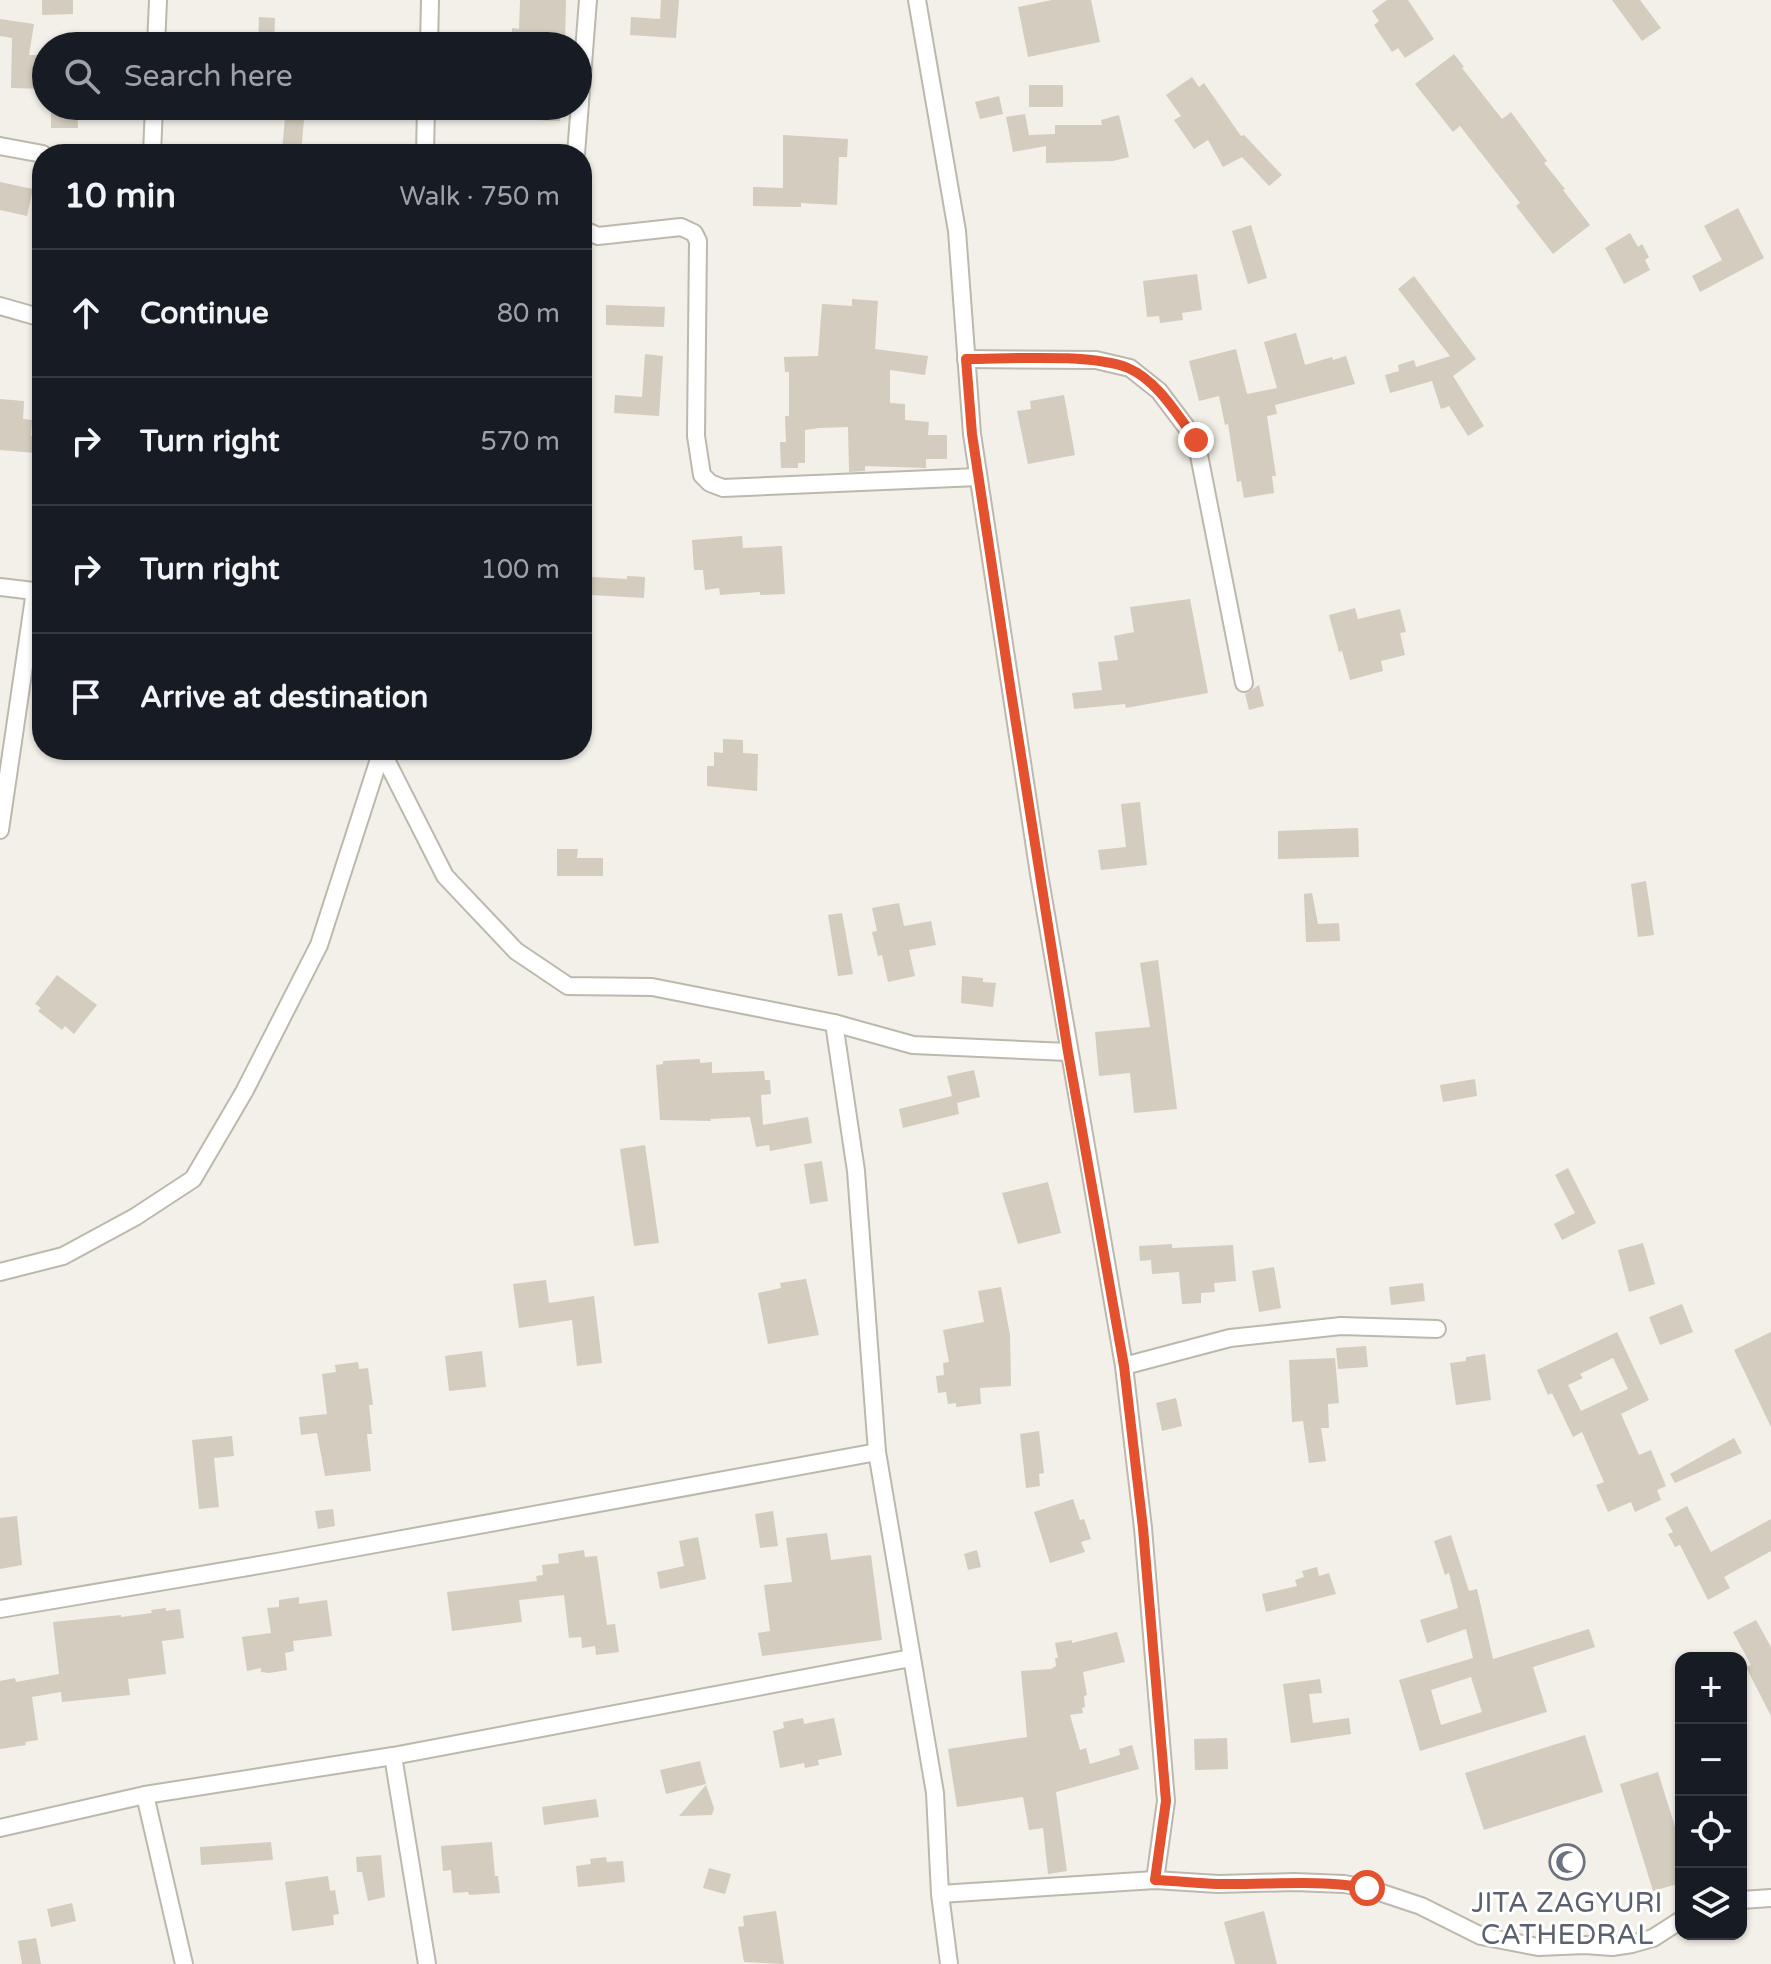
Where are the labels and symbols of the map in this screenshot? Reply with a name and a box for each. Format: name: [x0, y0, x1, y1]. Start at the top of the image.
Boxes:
route end: [1178, 422, 1214, 458]
mosque icon: JITA ZAGYURI CATHEDRAL: [1548, 1843, 1586, 1881]
route start: [1349, 1870, 1385, 1906]
place label: JITA ZAGYURI CATHEDRAL: [1471, 1886, 1663, 1952]

